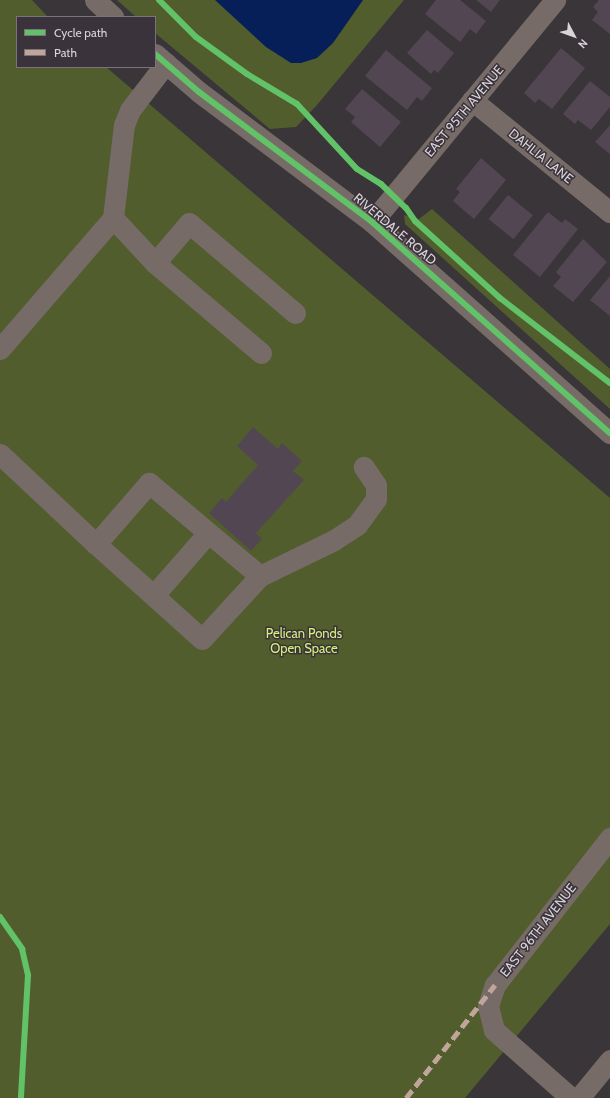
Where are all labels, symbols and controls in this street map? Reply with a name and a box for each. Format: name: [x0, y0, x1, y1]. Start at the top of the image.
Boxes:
legend: [16, 16, 156, 68]
north arrow: [554, 16, 594, 56]
text: Cycle path: [54, 25, 107, 40]
text: N: [575, 36, 591, 51]
text: Path: [54, 45, 77, 60]
street label: EAST 95TH AVENUE: [421, 62, 507, 160]
street label: DAHLIA LANE: [506, 125, 576, 187]
street label: RIVERDALE ROAD: [350, 190, 440, 268]
park label: Pelican Ponds Open Space: [266, 626, 342, 657]
street label: EAST 96TH AVENUE: [497, 880, 579, 980]

